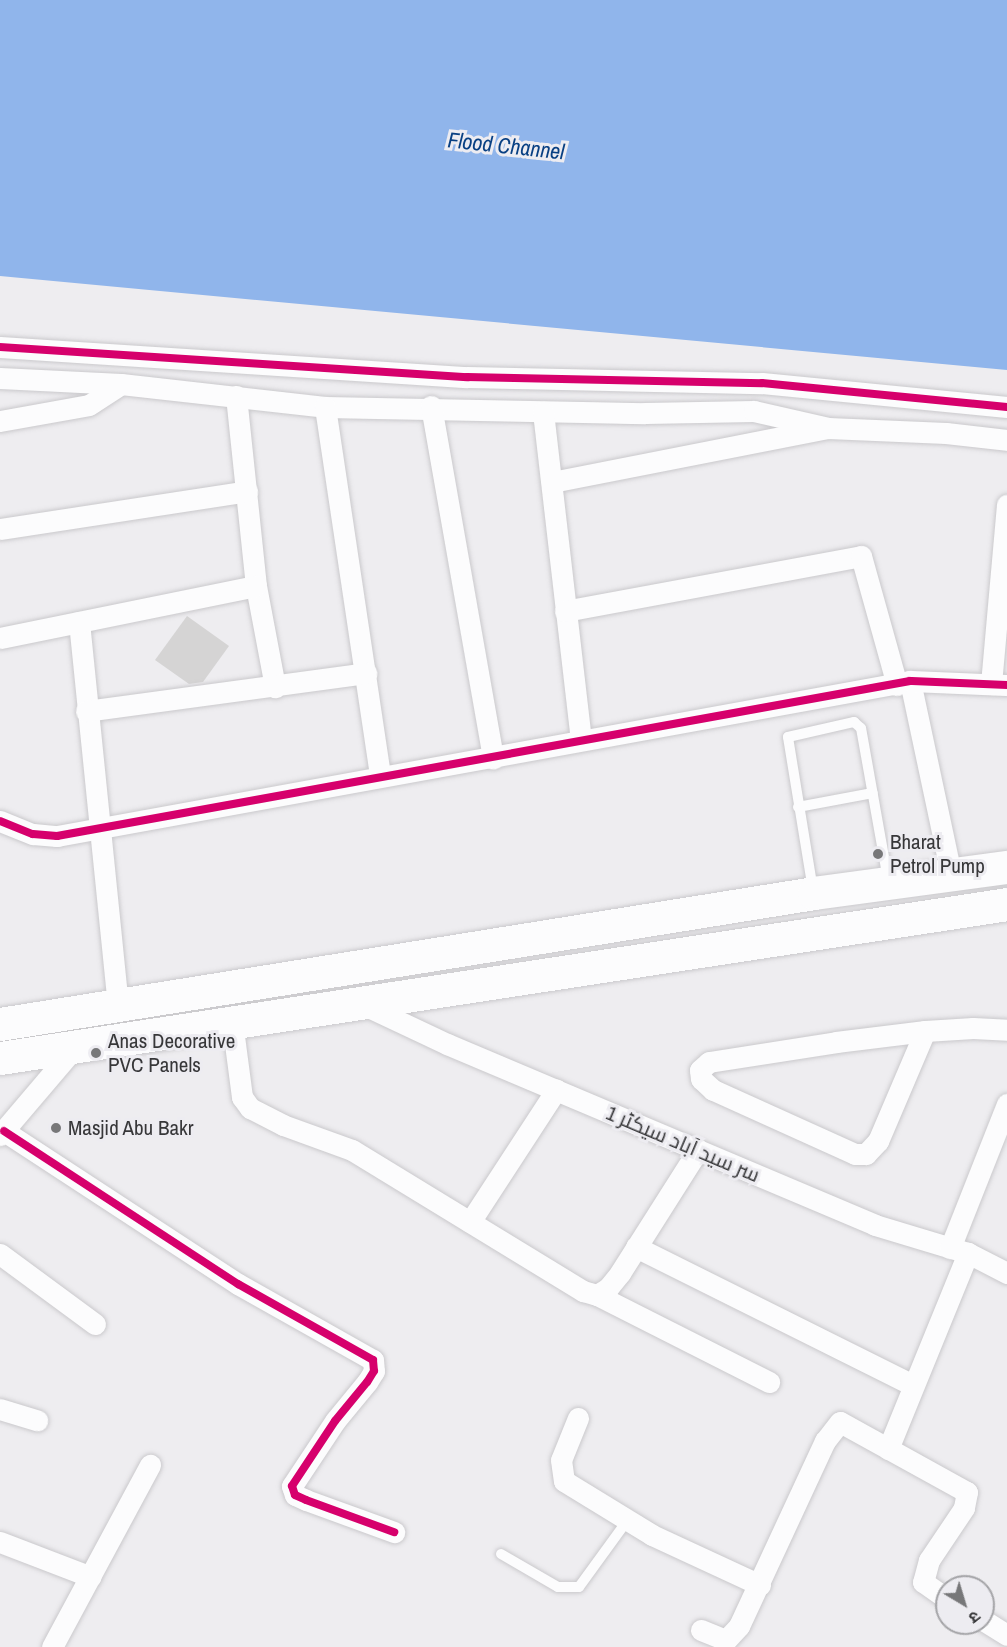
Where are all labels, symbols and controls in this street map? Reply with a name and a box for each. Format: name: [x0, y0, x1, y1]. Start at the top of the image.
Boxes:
water label: Flood Channel: [446, 127, 566, 165]
place label: Bharat Petrol Pump: [890, 829, 985, 879]
marker: Bharat Petrol Pump: [871, 847, 885, 861]
place label: Anas Decorative PVC Panels: [108, 1028, 235, 1078]
marker: Anas Decorative PVC Panels: [89, 1046, 103, 1060]
street label: سر سید آباد سیکٹر 1: [602, 1100, 764, 1188]
place label: Masjid Abu Bakr: [68, 1115, 194, 1141]
marker: Masjid Abu Bakr: [49, 1121, 63, 1135]
north arrow: [935, 1575, 995, 1635]
text: उ: [964, 1606, 985, 1629]

